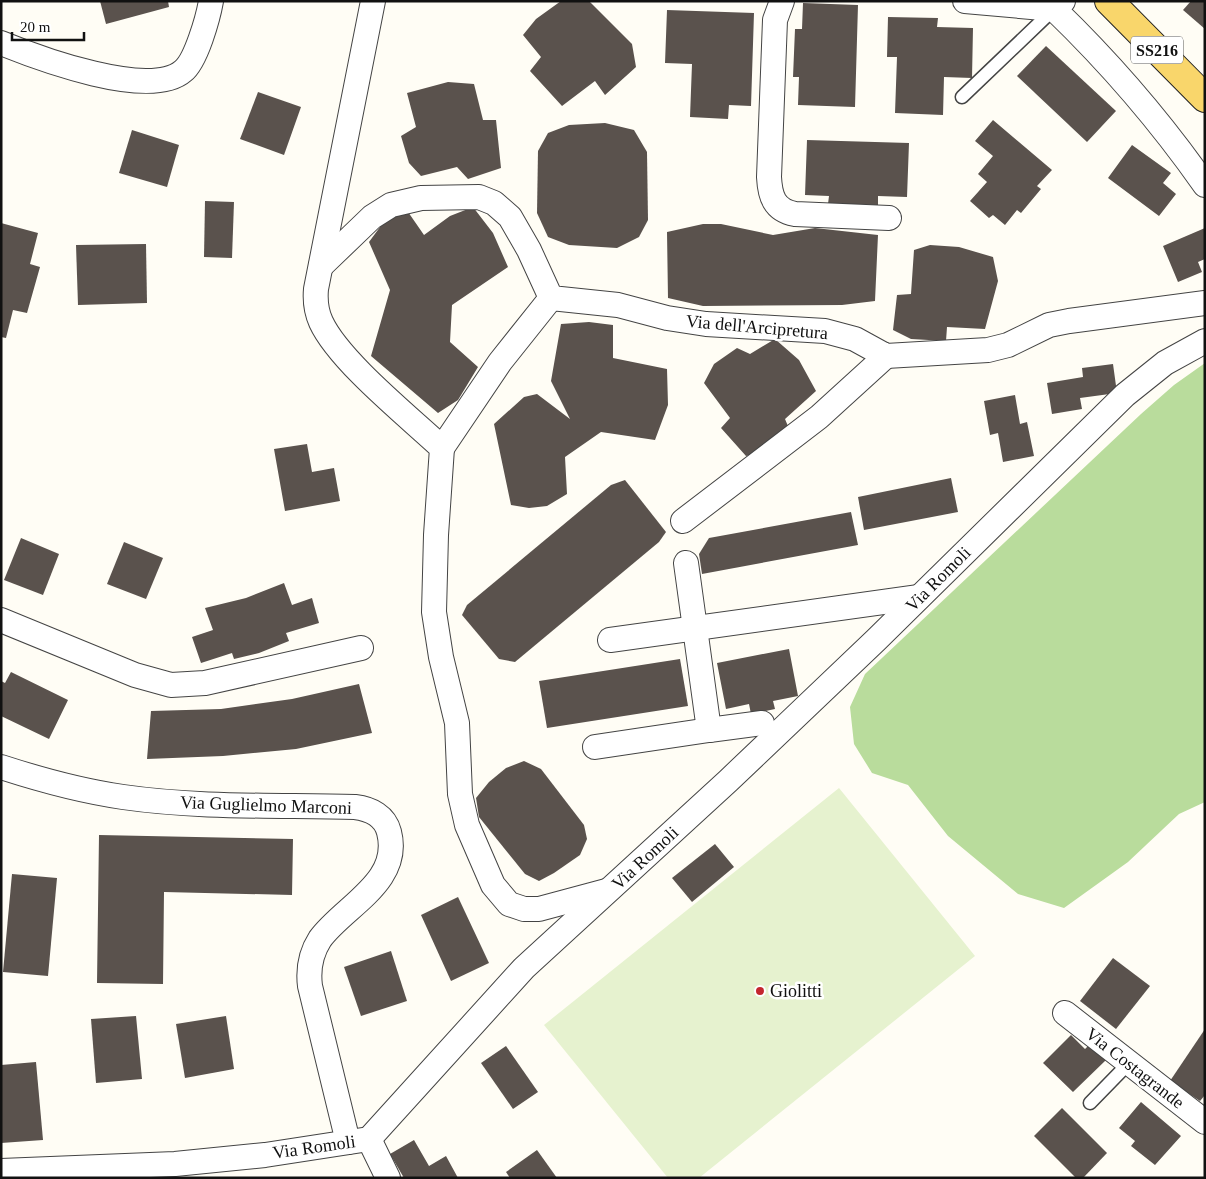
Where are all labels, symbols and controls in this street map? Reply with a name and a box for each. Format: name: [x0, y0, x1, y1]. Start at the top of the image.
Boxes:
scale bar: [12, 10, 85, 42]
text: 20 m: [20, 19, 51, 35]
road number: SS216: [1131, 36, 1183, 64]
street label: Via dell'Arcipretura: [685, 311, 829, 343]
street label: Via Romoli: [901, 542, 975, 616]
street label: Via Guglielmo Marconi: [180, 792, 352, 818]
street label: Via Romoli: [608, 822, 682, 894]
place label: Giolitti: [770, 981, 822, 1001]
marker: Giolitti: [754, 985, 766, 997]
street label: Via Costagrande: [1082, 1023, 1188, 1113]
street label: Via Romoli: [271, 1131, 357, 1163]

